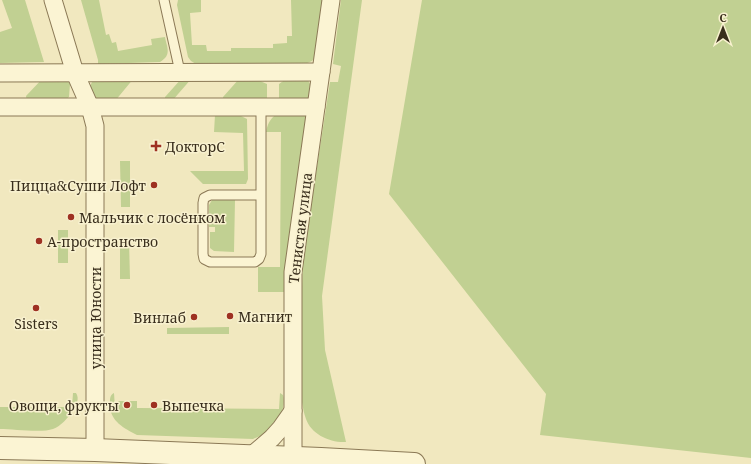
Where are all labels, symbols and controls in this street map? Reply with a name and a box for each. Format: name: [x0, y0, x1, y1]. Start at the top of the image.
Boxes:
north arrow: [703, 8, 743, 48]
text: С: [719, 10, 727, 25]
place label: ДокторС: [165, 137, 225, 156]
marker: ДокторС: [150, 140, 162, 152]
street label: Тенистая улица: [284, 171, 316, 285]
place label: Пицца&Суши Лофт: [10, 176, 147, 195]
marker: Пицца&Суши Лофт: [149, 180, 159, 190]
place label: Мальчик с лосёнком: [79, 208, 226, 227]
marker: Мальчик с лосёнком: [66, 212, 76, 222]
place label: А-пространство: [47, 232, 158, 251]
marker: А-пространство: [34, 236, 44, 246]
street label: улица Юности: [86, 267, 105, 369]
marker: Sisters: [31, 303, 41, 313]
place label: Магнит: [238, 307, 293, 326]
place label: Винлаб: [133, 308, 186, 327]
marker: Магнит: [225, 311, 235, 321]
marker: Винлаб: [189, 312, 199, 322]
place label: Sisters: [14, 314, 58, 333]
place label: Овощи, фрукты: [9, 396, 119, 415]
place label: Выпечка: [162, 396, 225, 415]
marker: Овощи, фрукты: [122, 400, 132, 410]
marker: Выпечка: [149, 400, 159, 410]

